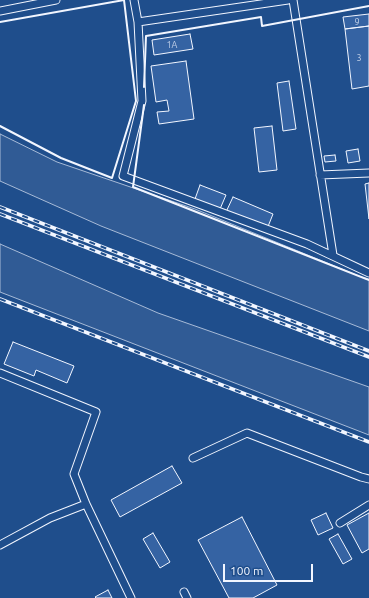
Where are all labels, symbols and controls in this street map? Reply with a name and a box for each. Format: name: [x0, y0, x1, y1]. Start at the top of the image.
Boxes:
house number: 9: [354, 17, 360, 27]
house number: 1А: [167, 40, 177, 50]
house number: 3: [356, 53, 362, 63]
scale bar: [225, 556, 315, 582]
text: 100 m: [230, 564, 263, 577]

